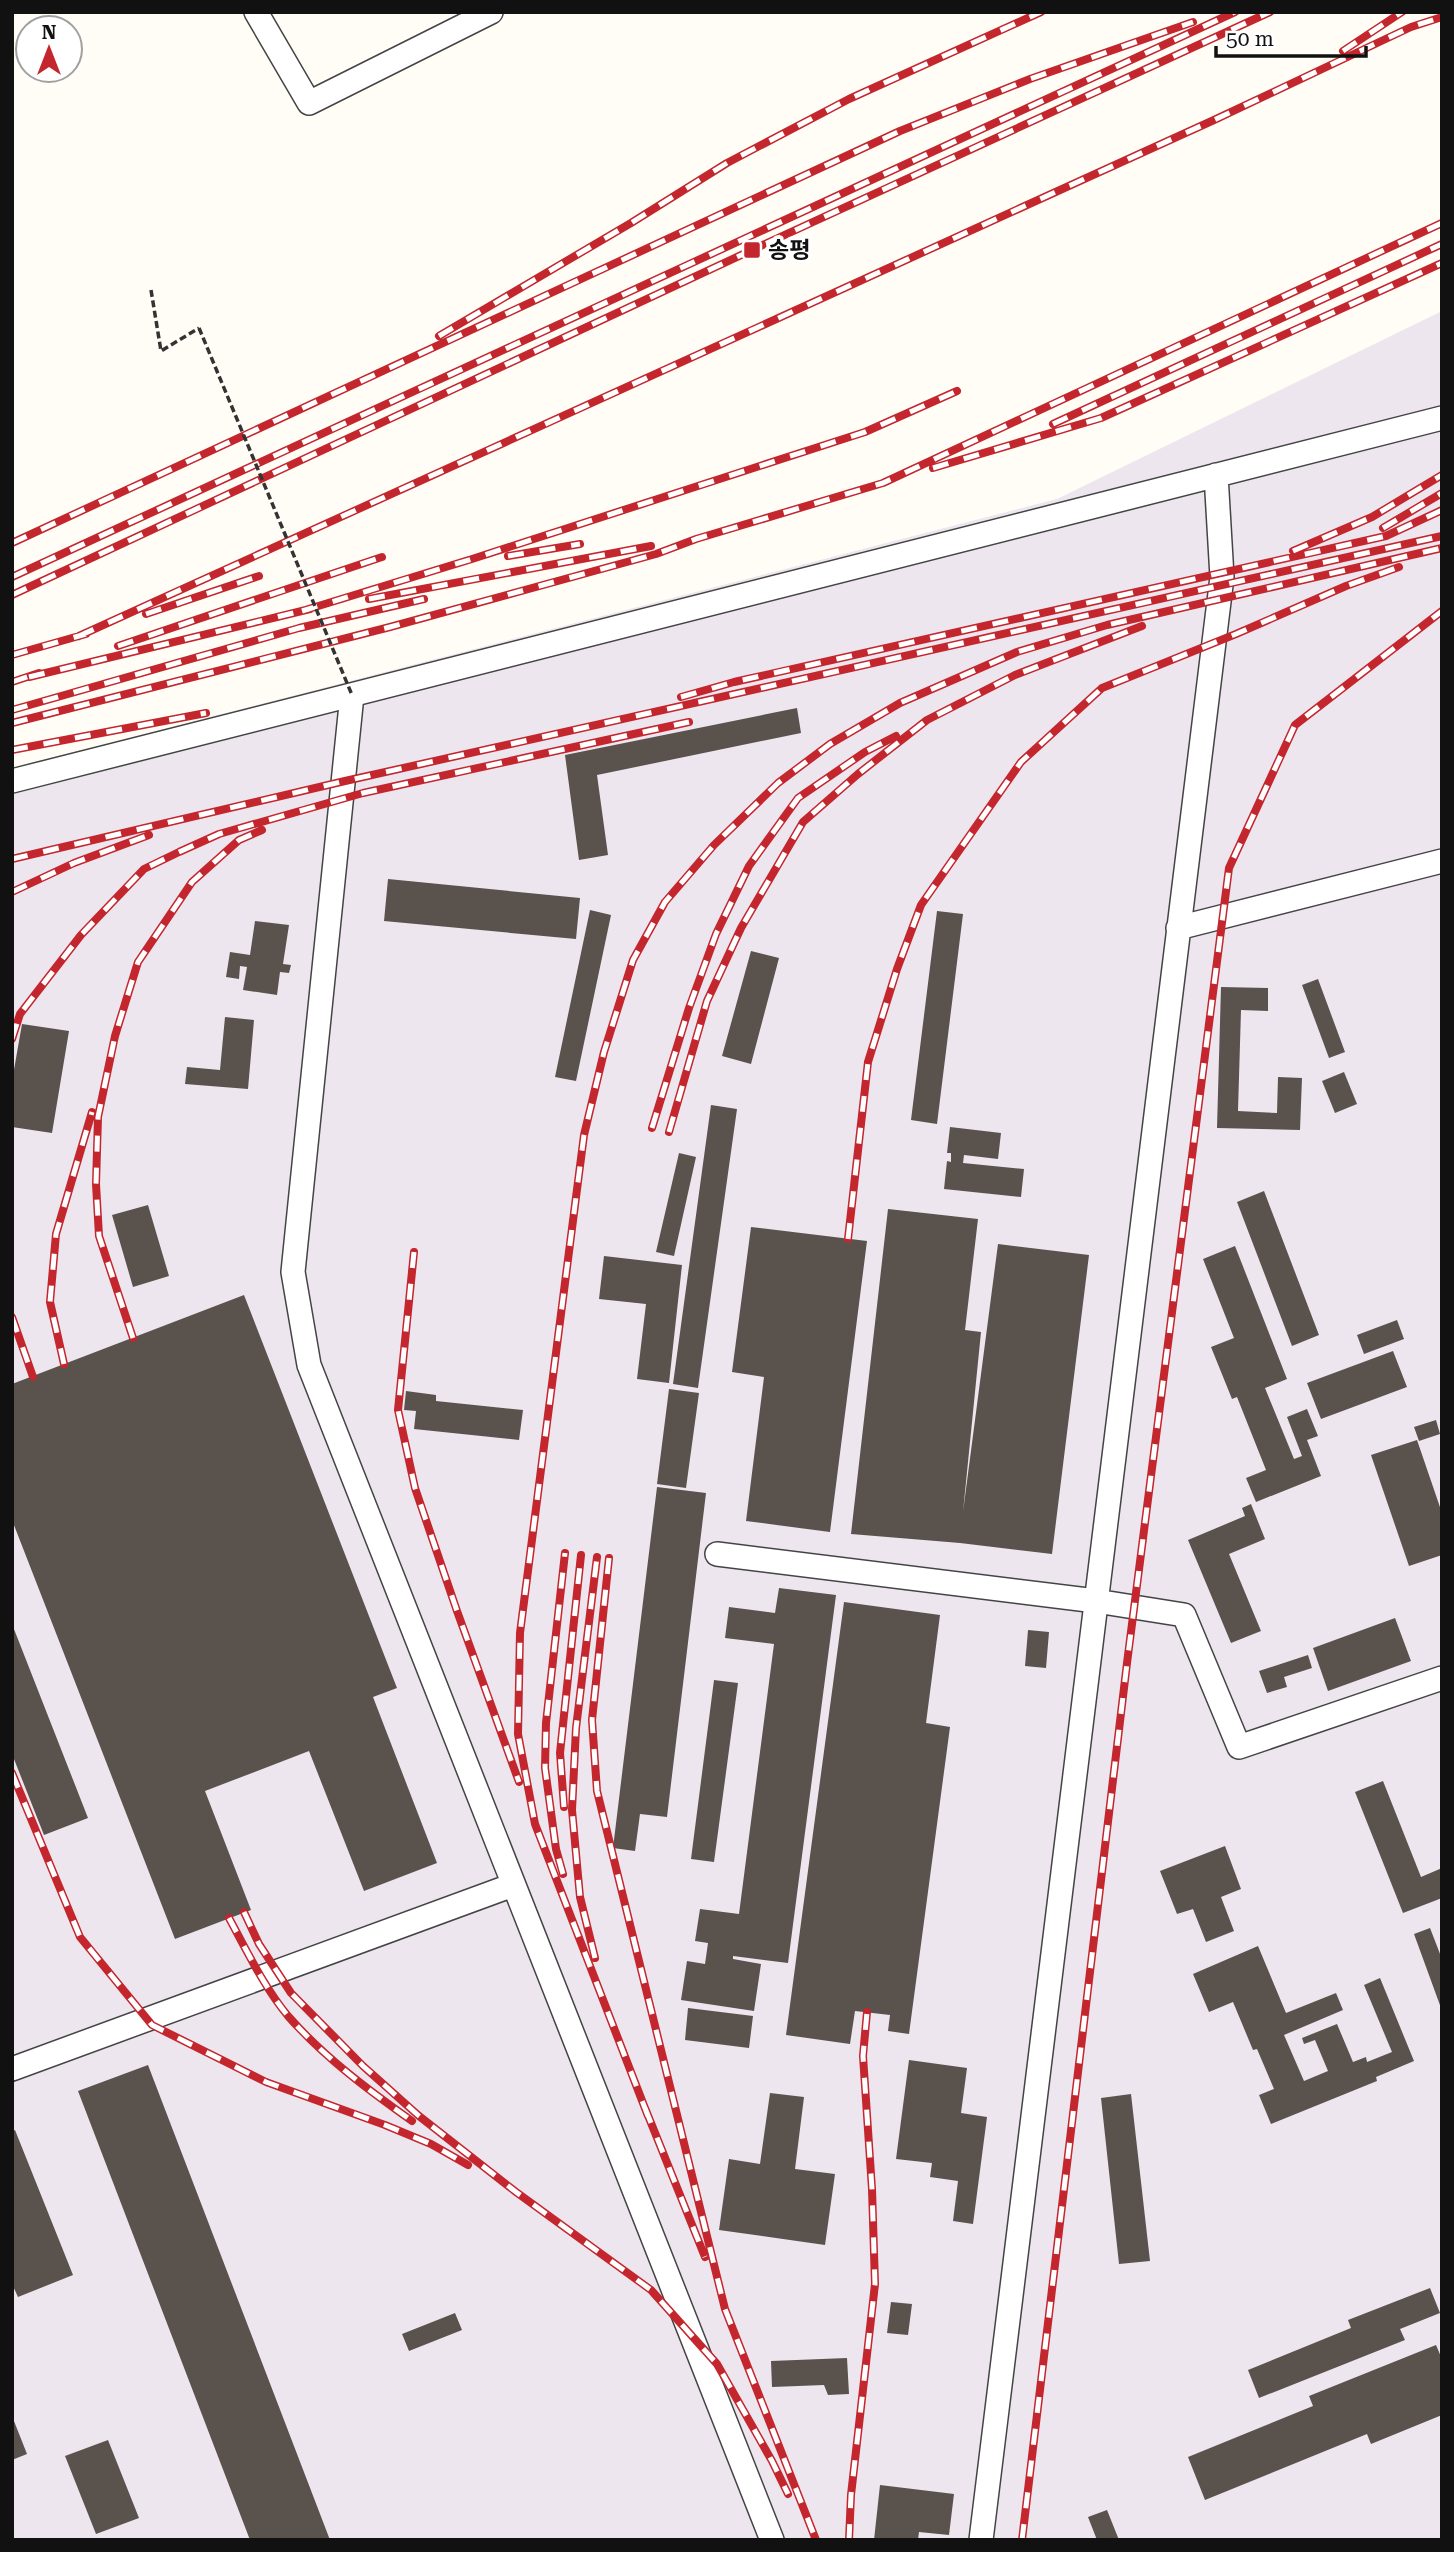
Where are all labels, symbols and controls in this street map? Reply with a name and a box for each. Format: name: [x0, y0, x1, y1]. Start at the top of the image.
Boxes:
north arrow: [14, 14, 84, 84]
scale bar: [1216, 14, 1366, 58]
text: N: [42, 21, 57, 44]
text: 50 m: [1226, 27, 1274, 51]
place label: 송평: [768, 237, 810, 264]
marker: 송평: [742, 240, 762, 260]

